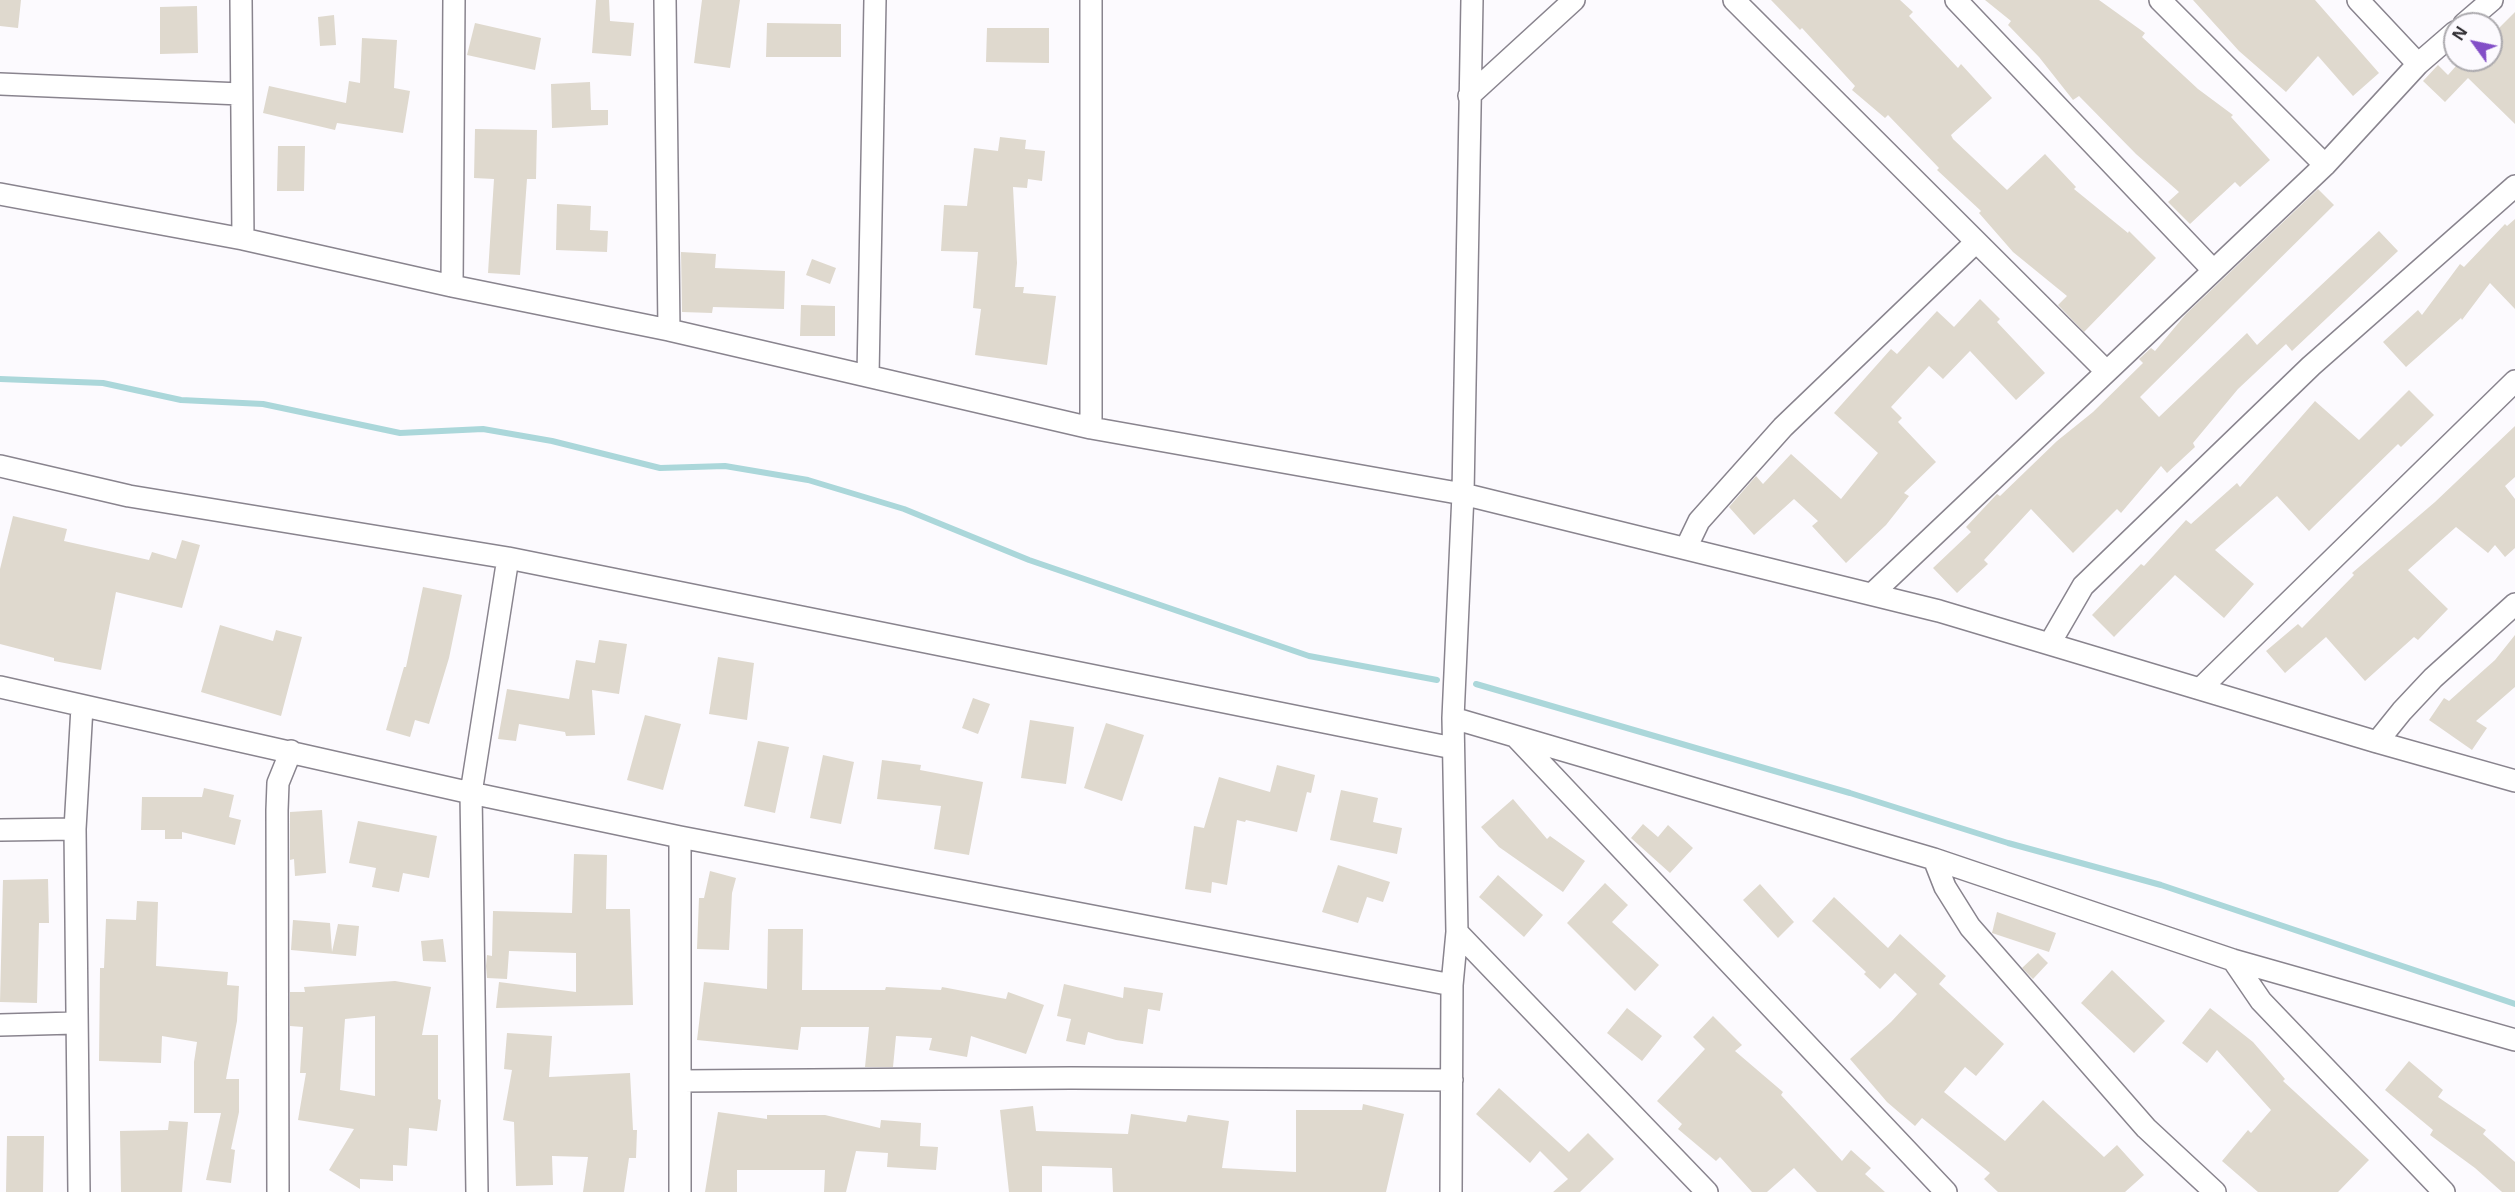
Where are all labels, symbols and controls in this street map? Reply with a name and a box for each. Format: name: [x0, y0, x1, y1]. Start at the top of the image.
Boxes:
north arrow: [2443, 12, 2503, 72]
text: N: [2447, 22, 2472, 45]

